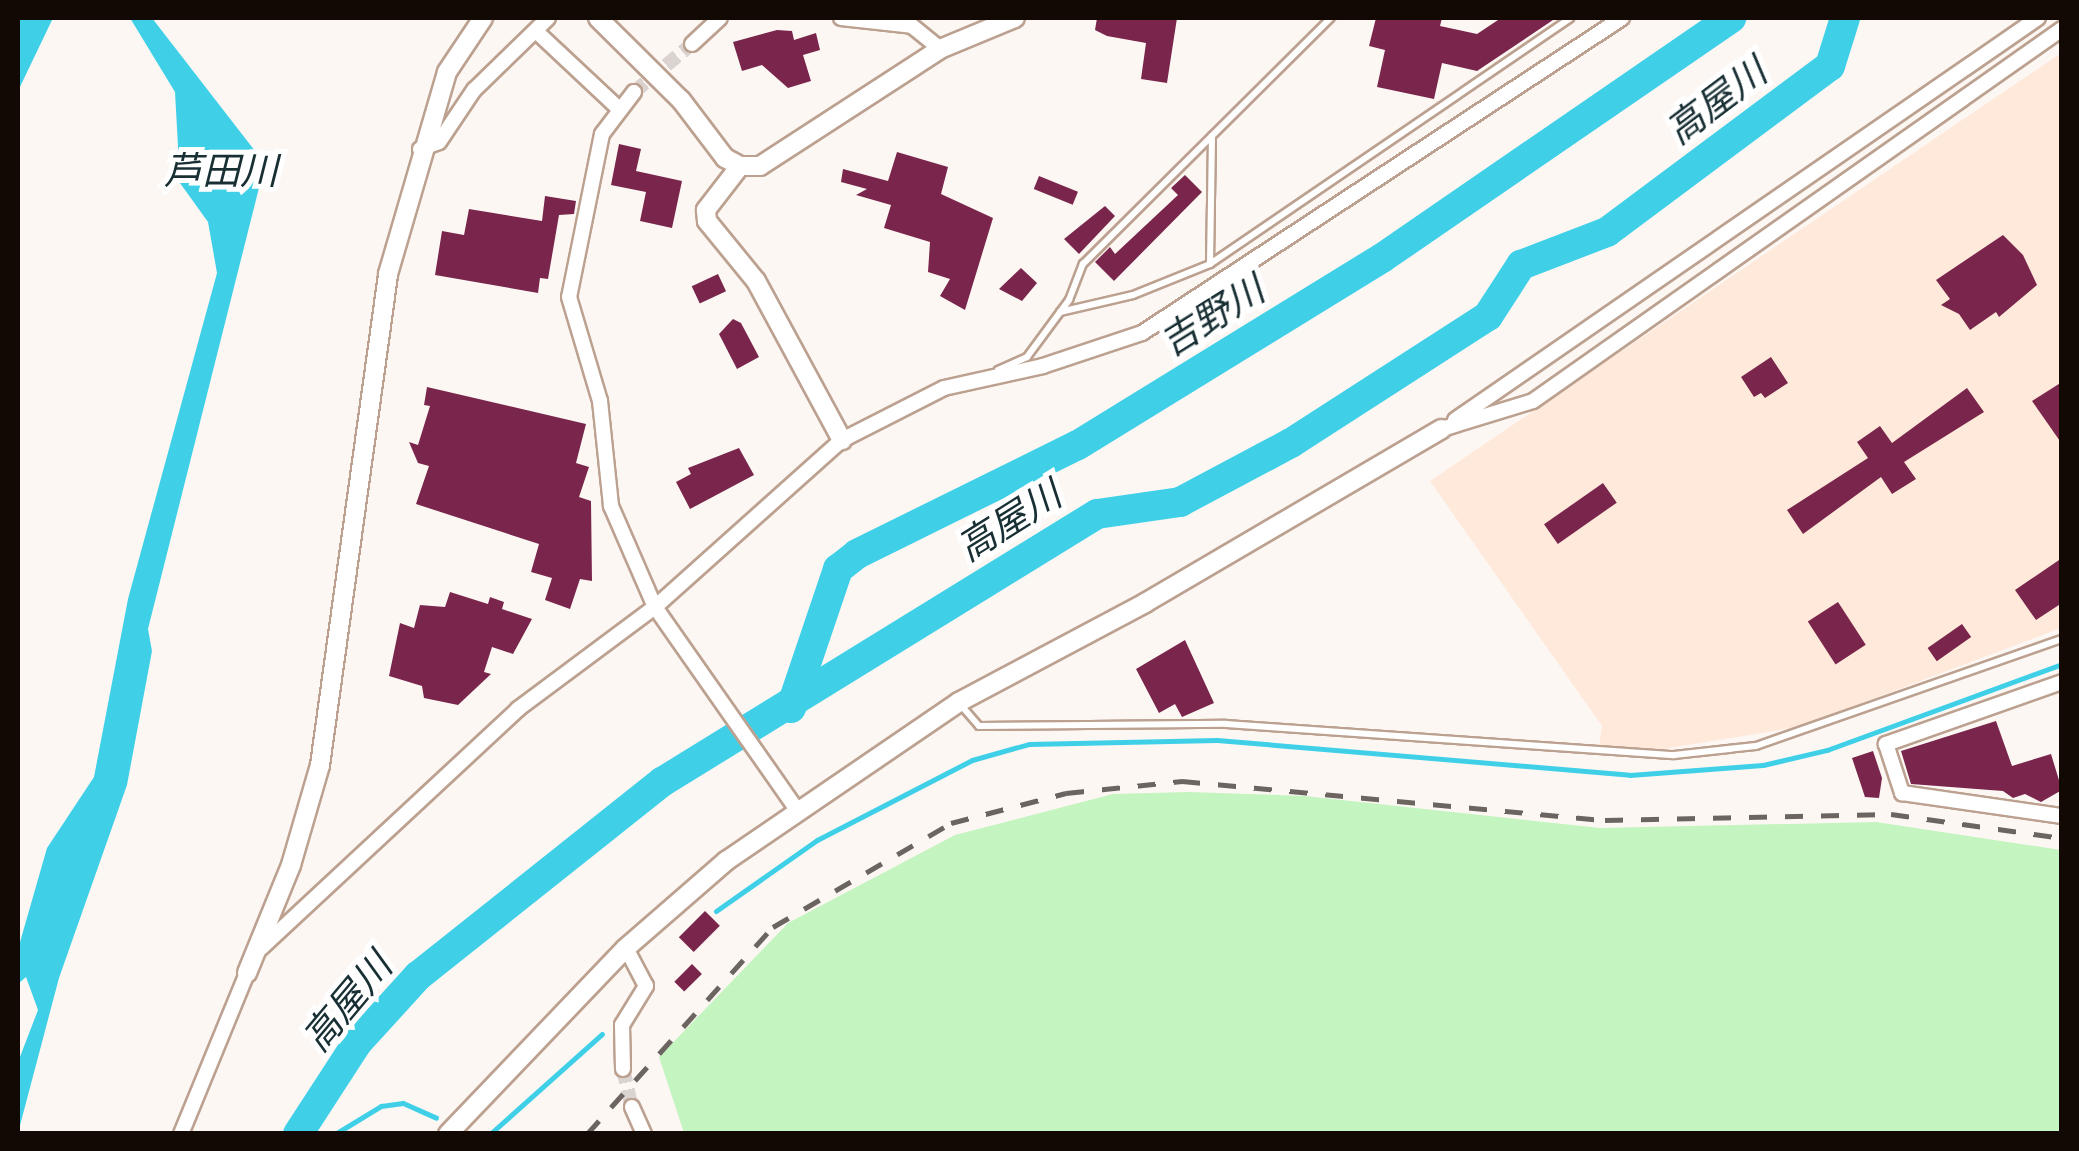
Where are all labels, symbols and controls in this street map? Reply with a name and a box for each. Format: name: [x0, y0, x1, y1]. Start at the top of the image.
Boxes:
water label: 高屋川: [1657, 48, 1775, 154]
water label: 芦田川: [164, 148, 278, 194]
water label: 吉野川: [1152, 266, 1272, 366]
water label: 高屋川: [949, 471, 1069, 571]
water label: 高屋川: [293, 944, 401, 1060]

